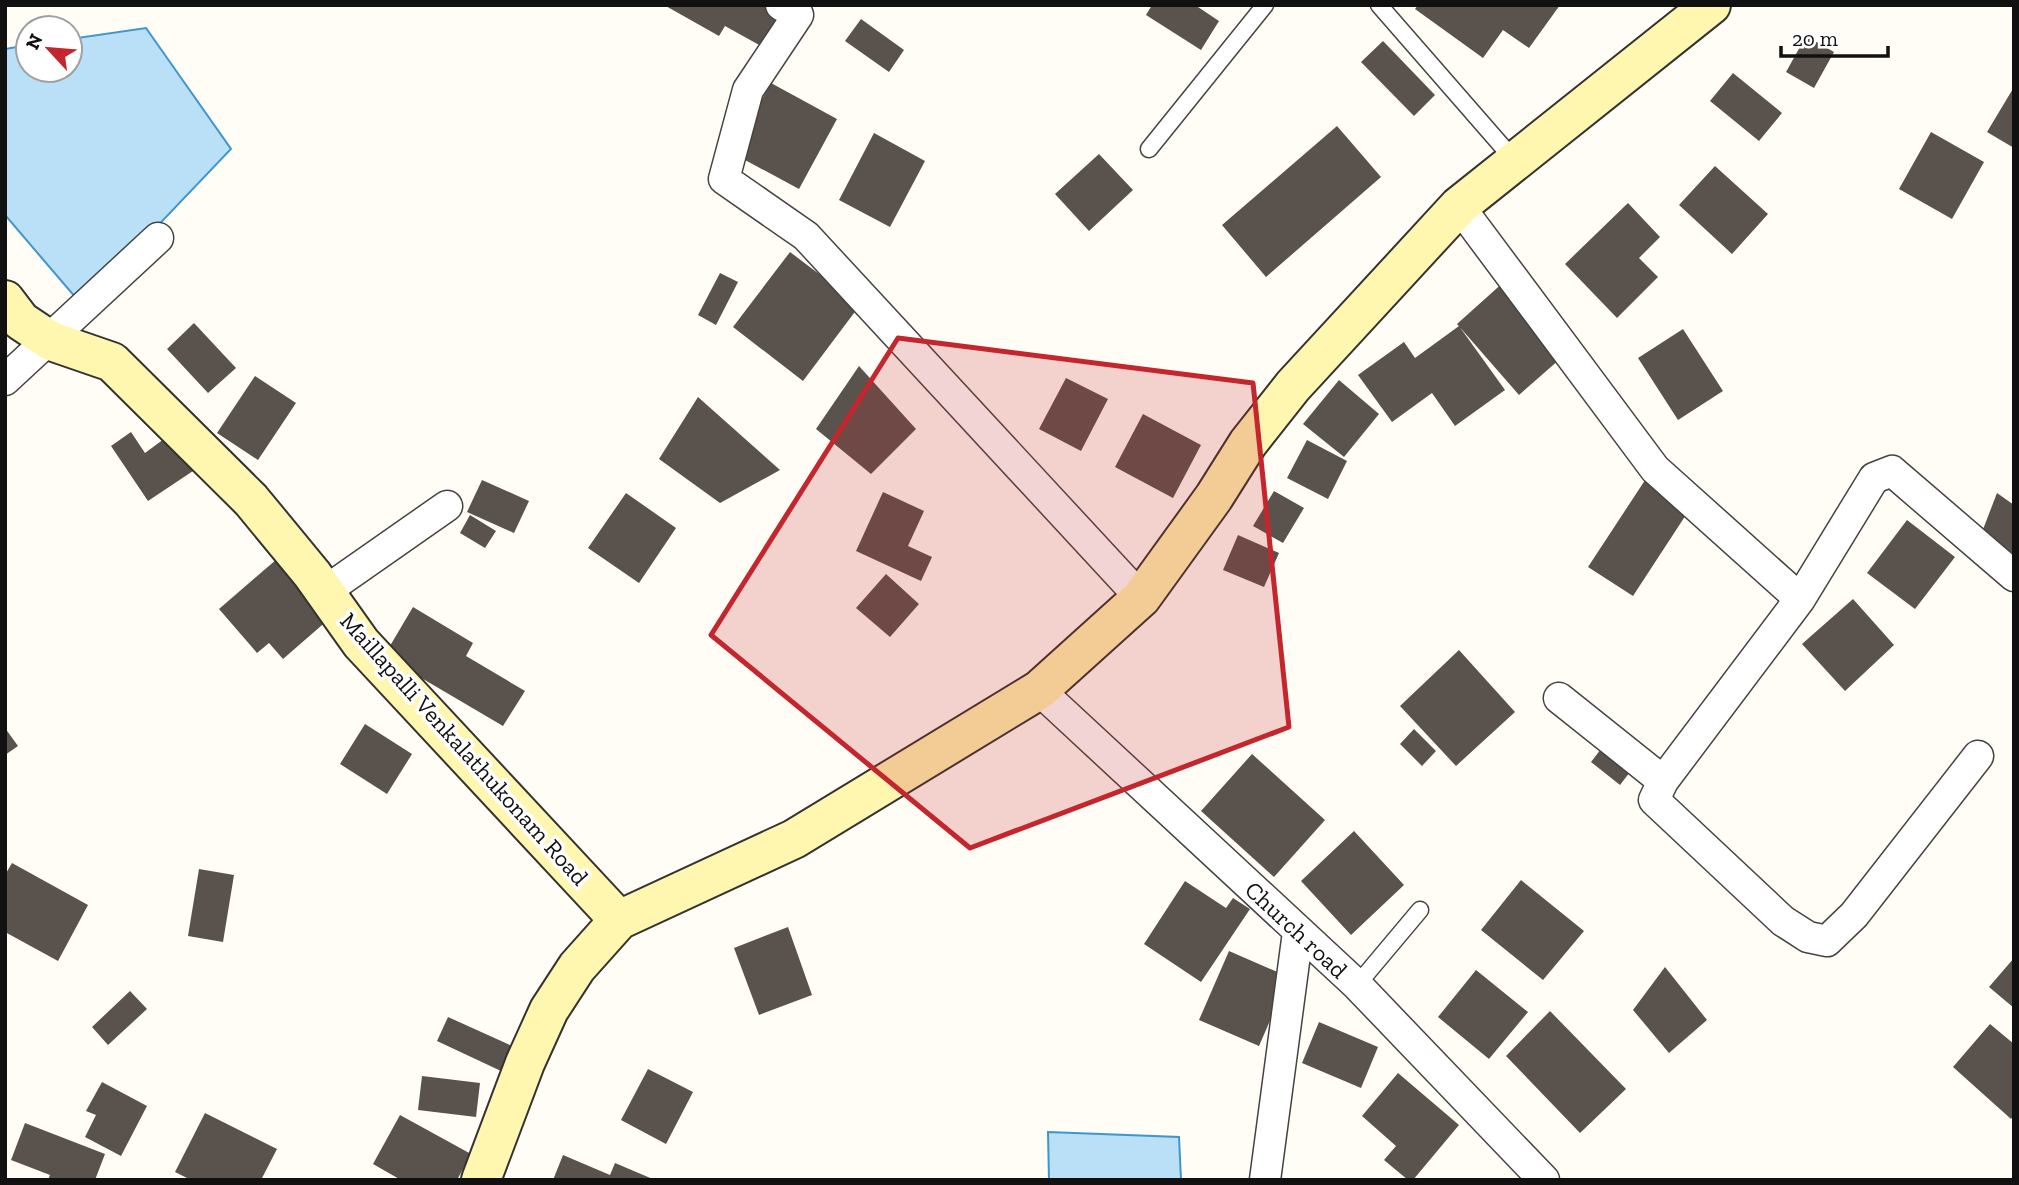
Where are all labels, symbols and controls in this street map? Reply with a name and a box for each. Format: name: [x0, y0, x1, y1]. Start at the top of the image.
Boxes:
north arrow: [14, 14, 84, 84]
scale bar: [1781, 14, 1888, 58]
text: 20 m: [1792, 26, 1838, 51]
text: N: [21, 30, 48, 53]
street label: Maillapalli Venkalathukonam Road: [334, 606, 595, 891]
street label: Church road: [1239, 875, 1354, 984]

